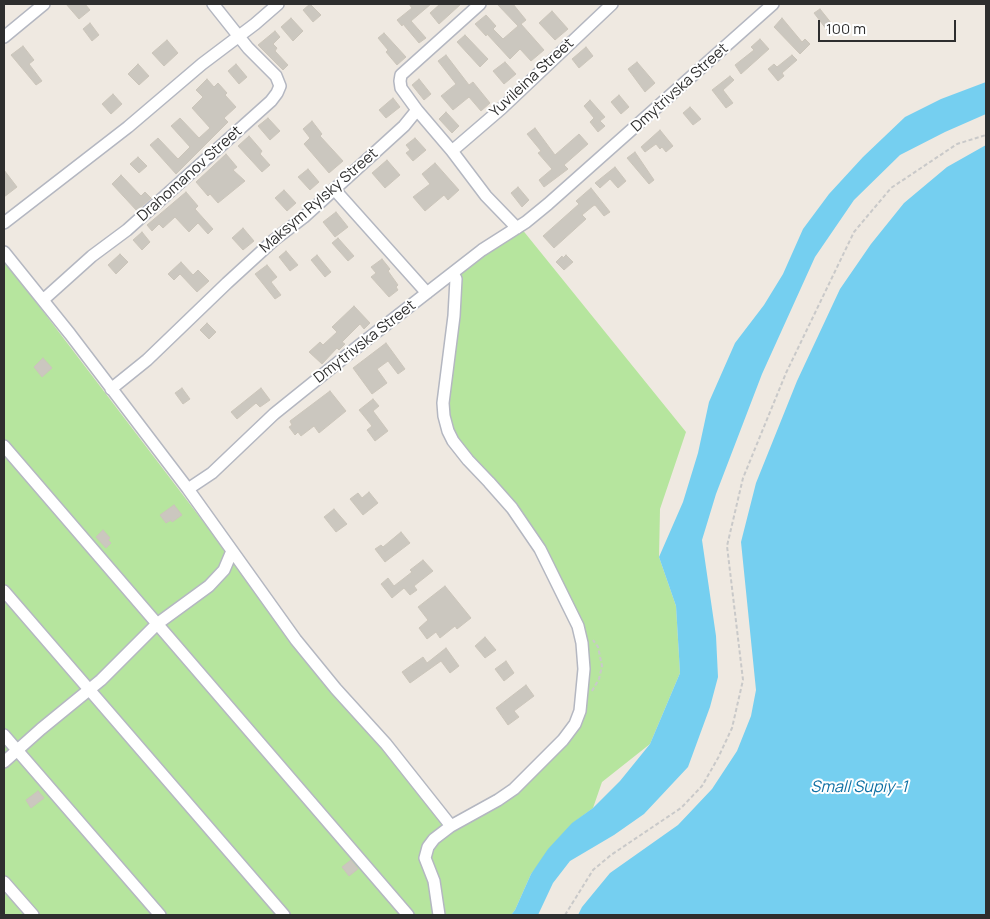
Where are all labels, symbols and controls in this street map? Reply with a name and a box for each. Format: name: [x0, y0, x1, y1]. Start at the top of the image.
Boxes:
scale bar: [820, 10, 958, 42]
text: 100 m: [826, 18, 866, 39]
street label: Yuvileina Street: [486, 35, 578, 121]
street label: Dmytrivska Street: [628, 40, 732, 136]
street label: Drahomanov Street: [134, 122, 246, 226]
street label: Maksym Rylsky Street: [256, 145, 382, 257]
street label: Dmytrivska Street: [311, 297, 419, 387]
water label: Small Supiy-1: [811, 778, 907, 798]

